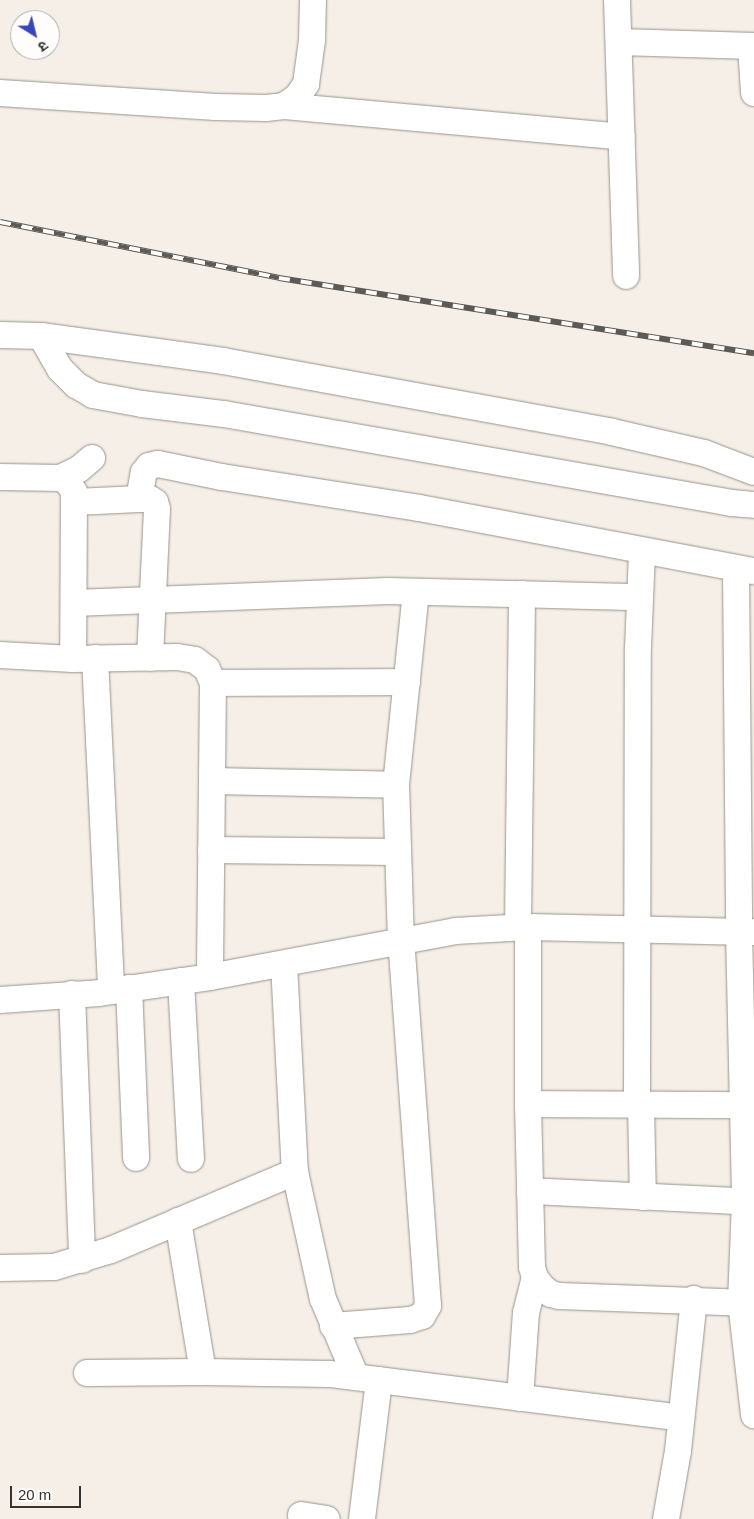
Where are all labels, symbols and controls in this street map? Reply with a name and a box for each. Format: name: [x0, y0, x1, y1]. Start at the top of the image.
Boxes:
north arrow: [10, 10, 60, 60]
text: उ: [35, 37, 51, 55]
scale bar: [12, 1476, 84, 1508]
text: 20 m: [18, 1486, 51, 1503]

